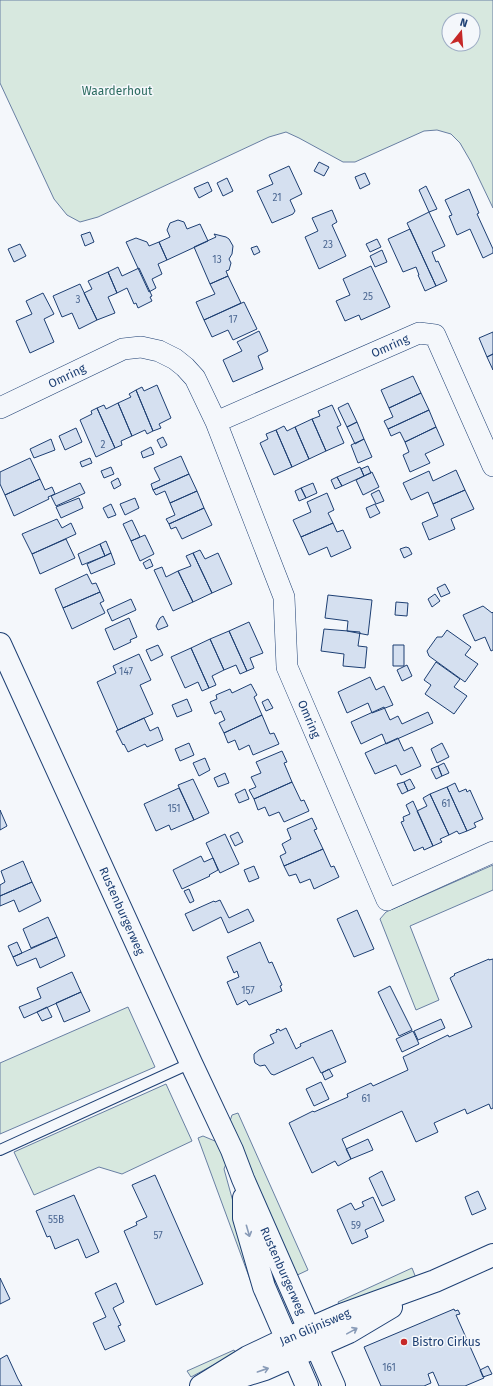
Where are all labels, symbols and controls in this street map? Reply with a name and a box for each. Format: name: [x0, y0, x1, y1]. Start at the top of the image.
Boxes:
north arrow: [441, 12, 481, 52]
text: N: [458, 16, 469, 30]
park label: Waarderhout: [82, 84, 153, 98]
house number: 21: [272, 192, 282, 204]
house number: 23: [323, 239, 333, 251]
house number: 13: [212, 254, 222, 266]
house number: 25: [363, 291, 373, 303]
house number: 3: [76, 294, 81, 306]
house number: 17: [229, 314, 238, 326]
street label: Omring: [369, 331, 412, 361]
street label: Omring: [46, 361, 89, 391]
house number: 2: [101, 439, 106, 451]
house number: 147: [119, 666, 133, 678]
street label: Omring: [295, 698, 324, 741]
house number: 61: [441, 798, 451, 810]
house number: 151: [167, 803, 181, 815]
street label: Rustenburgerweg: [96, 865, 148, 958]
house number: 157: [241, 985, 255, 997]
house number: 61: [361, 1093, 371, 1105]
house number: 55B: [48, 1214, 64, 1226]
house number: 59: [351, 1220, 361, 1232]
one-way arrow: [245, 1225, 252, 1238]
street label: Rustenburgerweg: [257, 1225, 309, 1318]
house number: 57: [153, 1230, 163, 1242]
street label: Jan Glijnisweg: [277, 1306, 353, 1348]
one-way arrow: [346, 1326, 358, 1334]
place label: Bistro Cirkus: [412, 1335, 481, 1349]
marker: Bistro Cirkus: [399, 1337, 409, 1347]
house number: 161: [382, 1362, 396, 1374]
one-way arrow: [257, 1365, 269, 1373]

